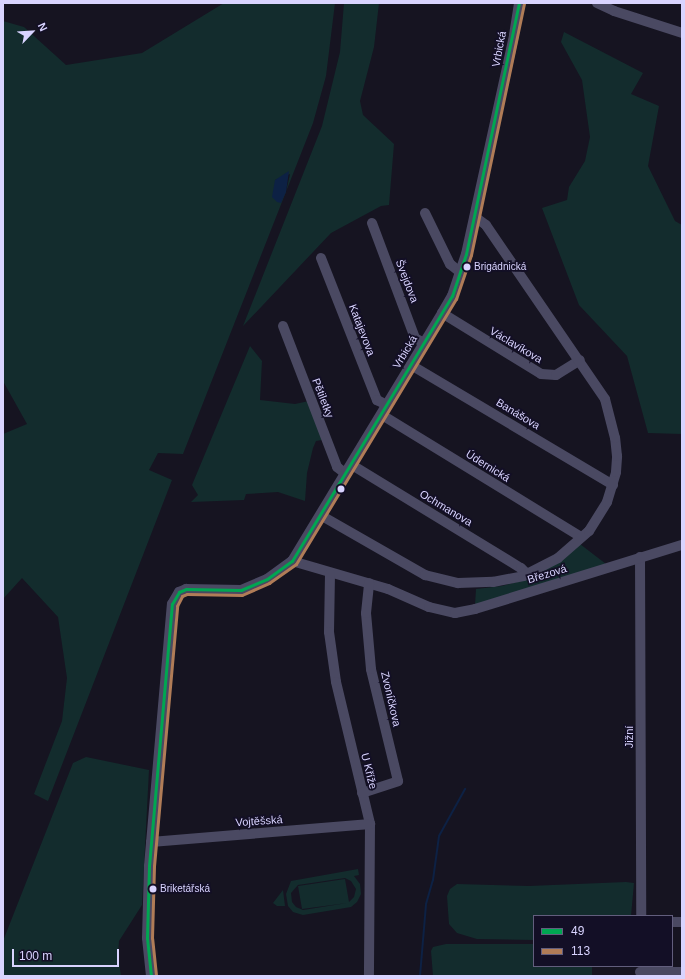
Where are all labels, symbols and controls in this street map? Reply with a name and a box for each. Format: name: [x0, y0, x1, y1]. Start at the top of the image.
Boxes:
north arrow: [12, 12, 52, 52]
text: N: [36, 21, 50, 33]
street label: Vrbická: [489, 30, 509, 68]
street label: Švejdova: [393, 258, 421, 304]
place label: Brigádnická: [474, 261, 526, 273]
marker: Brigádnická: [462, 262, 472, 272]
street label: Katajevova: [346, 302, 378, 358]
street label: Václavíkova: [487, 324, 545, 366]
street label: Vrbická: [390, 333, 420, 371]
street label: Pětiletky: [309, 376, 337, 420]
street label: Banášova: [494, 396, 542, 432]
street label: Údernická: [464, 447, 512, 485]
unlabelled marker: [336, 484, 346, 494]
street label: Ochmanova: [417, 487, 475, 529]
street label: Březová: [526, 562, 568, 586]
street label: Zvoníčkova: [378, 670, 404, 728]
street label: Jižní: [622, 726, 636, 748]
street label: U Kříže: [358, 752, 380, 790]
street label: Vojtěšská: [235, 813, 283, 829]
place label: Briketářská: [160, 883, 210, 895]
marker: Briketářská: [148, 884, 158, 894]
legend: [533, 915, 673, 967]
text: 49: [571, 924, 584, 938]
scale bar: [14, 941, 121, 967]
text: 113: [571, 944, 590, 958]
text: 100 m: [19, 949, 52, 963]

